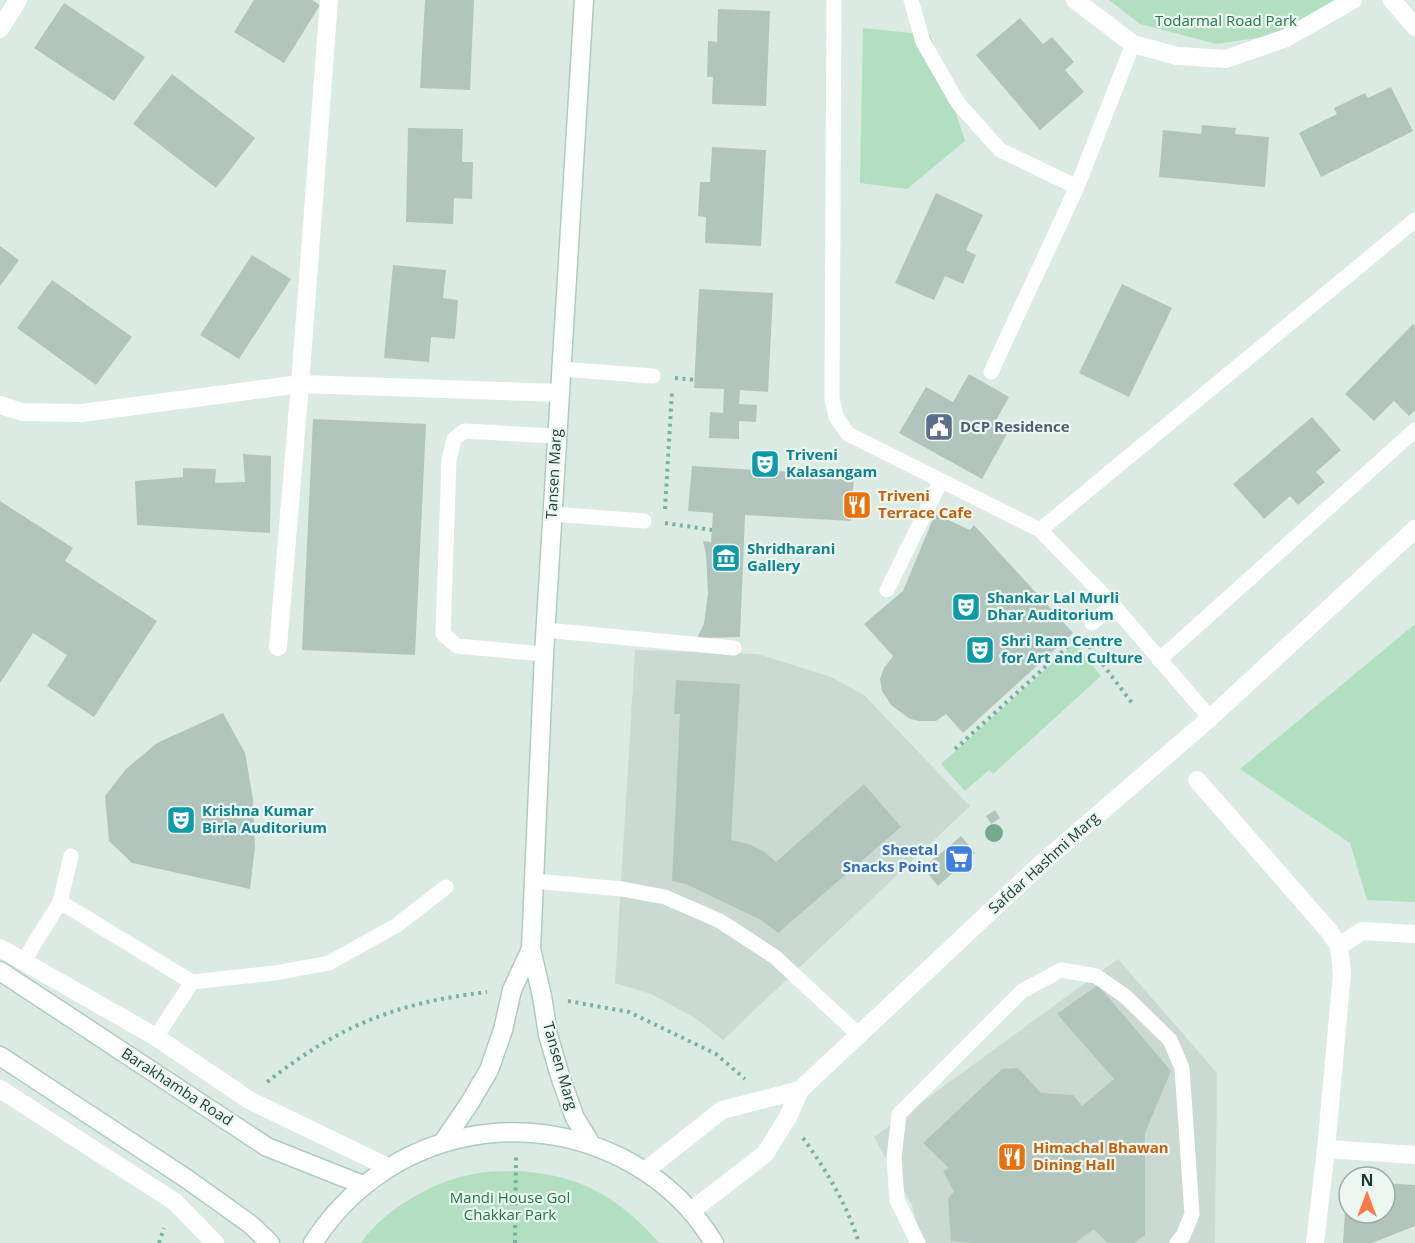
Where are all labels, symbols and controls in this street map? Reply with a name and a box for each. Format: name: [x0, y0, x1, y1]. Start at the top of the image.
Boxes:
park label: Todarmal Road Park: [1155, 10, 1297, 30]
public building icon: DCP Residence: [923, 411, 955, 443]
place label: DCP Residence: [960, 416, 1070, 436]
street label: Tansen Marg: [541, 428, 565, 520]
place label: Triveni Kalasangam: [786, 444, 877, 481]
theatre icon: Triveni Kalasangam: [749, 448, 781, 480]
place label: Triveni Terrace Cafe: [878, 485, 972, 522]
restaurant icon: Triveni Terrace Cafe: [841, 489, 873, 521]
place label: Shridharani Gallery: [747, 538, 835, 575]
museum icon: Shridharani Gallery: [710, 542, 742, 574]
place label: Shankar Lal Murli Dhar Auditorium: [987, 587, 1119, 624]
theatre icon: Shankar Lal Murli Dhar Auditorium: [950, 591, 982, 623]
place label: Shri Ram Centre for Art and Culture: [1001, 630, 1143, 667]
theatre icon: Shri Ram Centre for Art and Culture: [964, 634, 996, 666]
place label: Krishna Kumar Birla Auditorium: [202, 800, 327, 837]
theatre icon: Krishna Kumar Birla Auditorium: [165, 804, 197, 836]
street label: Safdar Hashmi Marg: [984, 807, 1103, 917]
place label: Sheetal Snacks Point: [843, 839, 938, 876]
supermarket icon: Sheetal Snacks Point: [943, 843, 975, 875]
street label: Tansen Marg: [539, 1019, 583, 1112]
street label: Barakhamba Road: [118, 1043, 237, 1130]
place label: Himachal Bhawan Dining Hall: [1033, 1137, 1169, 1174]
restaurant icon: Himachal Bhawan Dining Hall: [996, 1141, 1028, 1173]
north arrow: [1337, 1165, 1397, 1225]
text: N: [1360, 1169, 1374, 1191]
park label: Mandi House Gol Chakkar Park: [450, 1187, 570, 1224]

